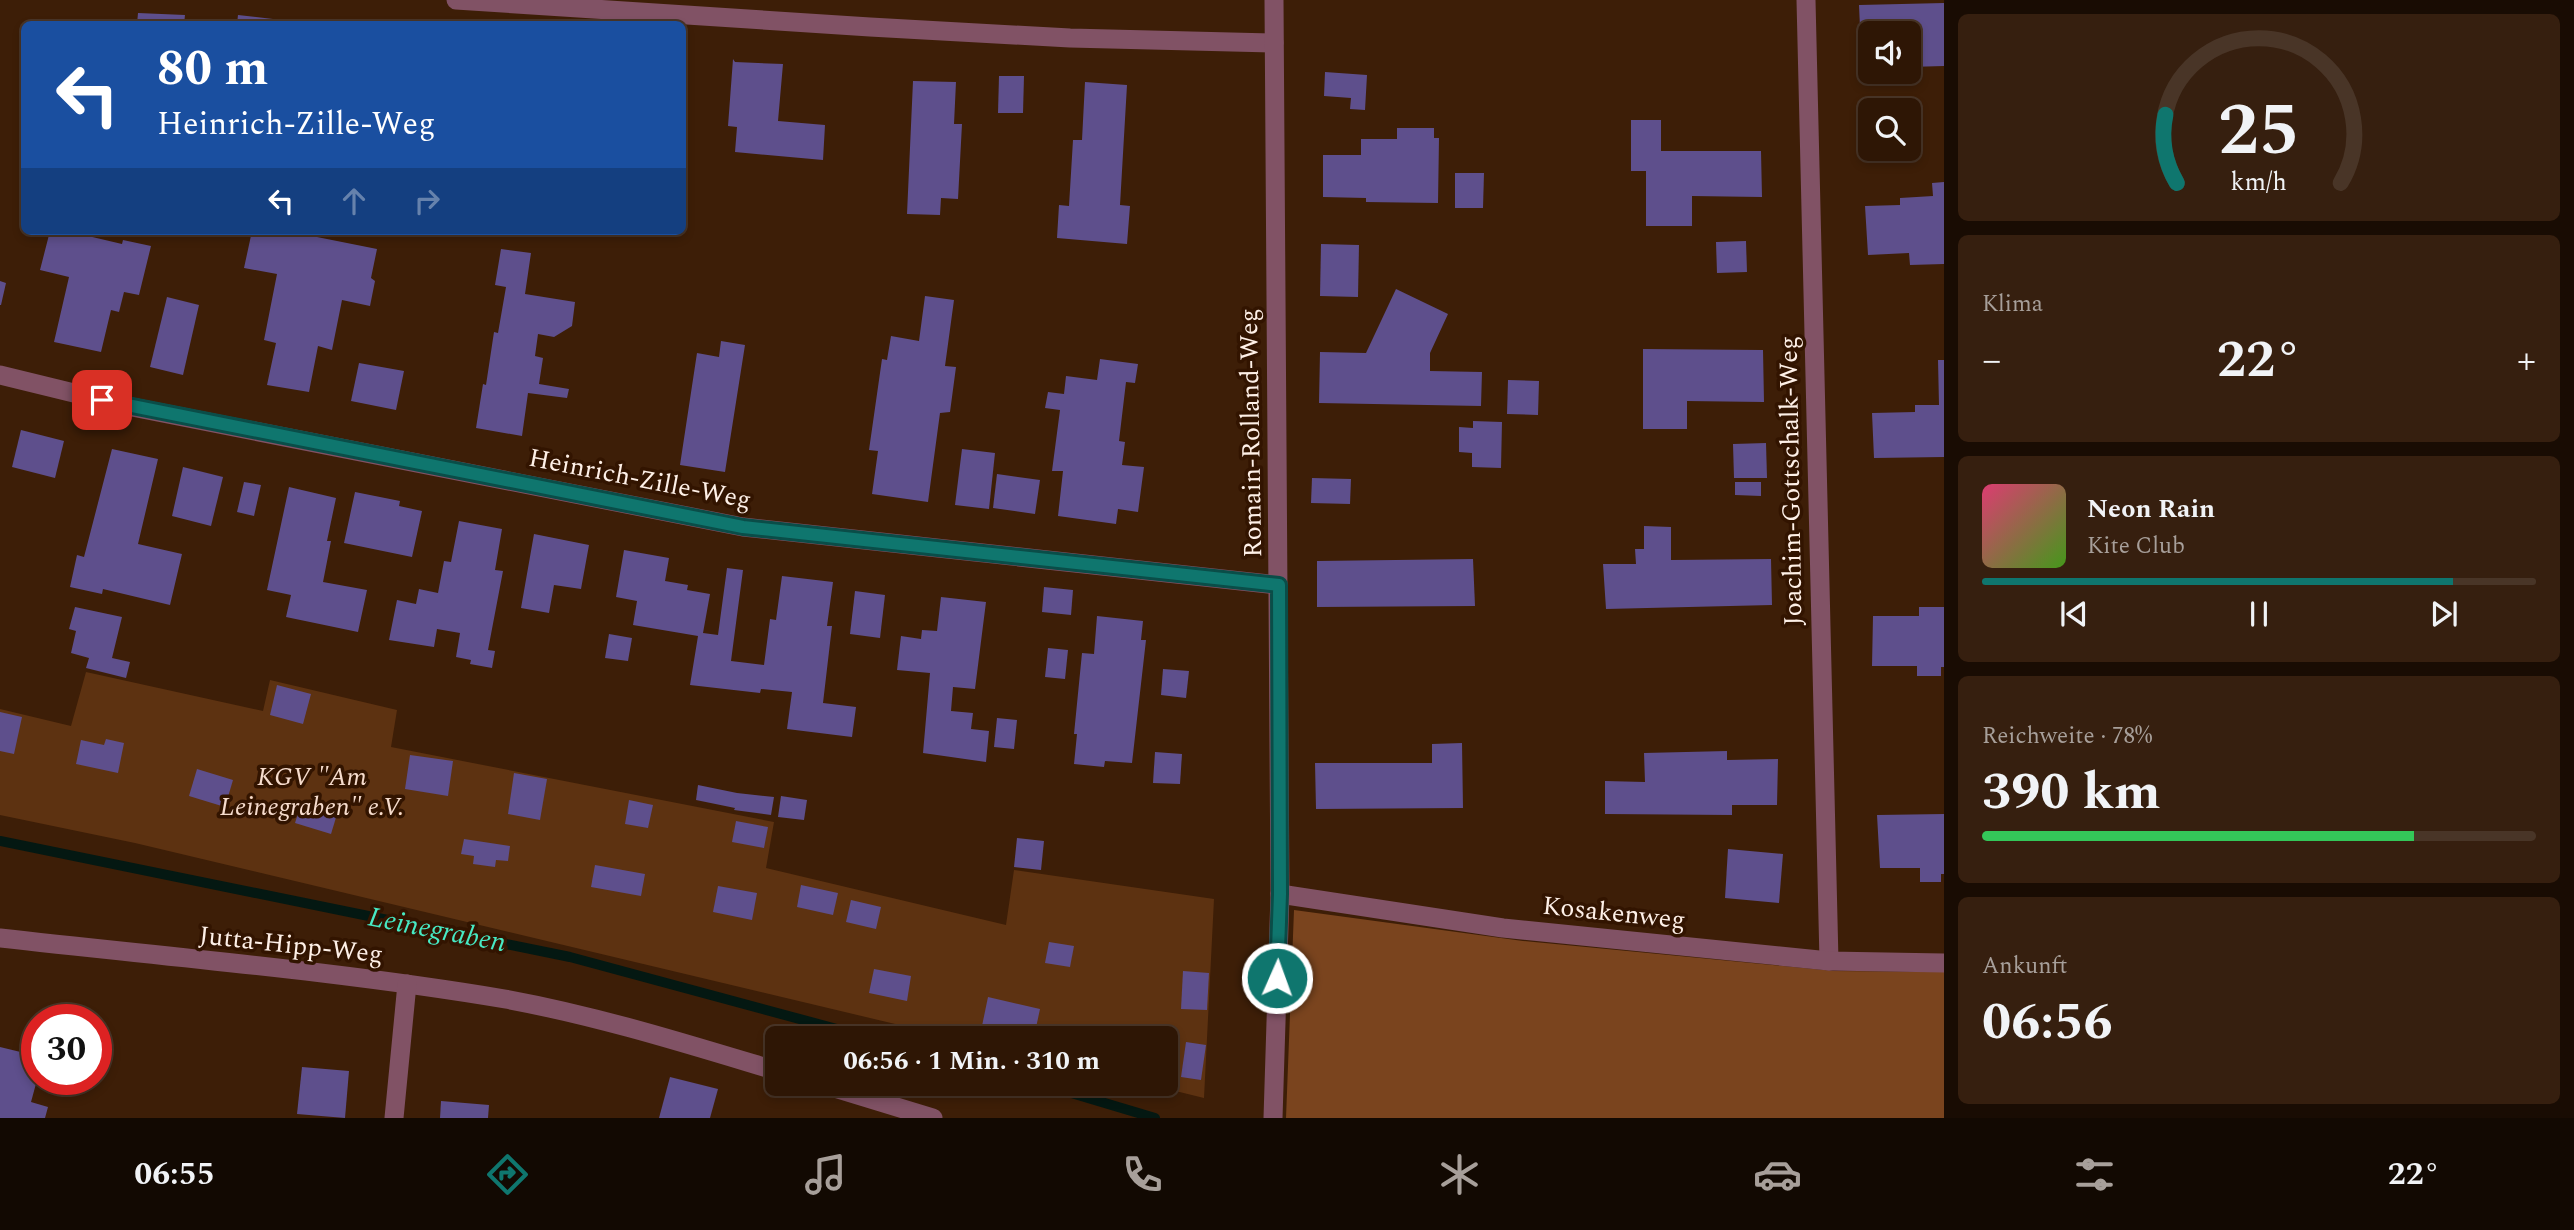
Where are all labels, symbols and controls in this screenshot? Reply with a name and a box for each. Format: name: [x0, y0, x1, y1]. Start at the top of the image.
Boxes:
map controls: [1858, 21, 1921, 161]
button: sound: [1858, 21, 1921, 84]
text: 80 m: [157, 32, 268, 107]
icon: left: [42, 49, 133, 140]
text: 25: [2218, 77, 2300, 188]
button: search: [1858, 98, 1921, 161]
text: Heinrich-Zille-Weg: [157, 100, 435, 149]
text: km/h: [2231, 164, 2287, 202]
icon: left: [262, 182, 300, 220]
icon: ahead: [335, 182, 373, 220]
icon: right: [408, 182, 446, 220]
text: Klima: [1982, 287, 2043, 322]
street label: Romain-Rolland-Weg: [1229, 308, 1273, 558]
text: 22°: [2217, 321, 2301, 400]
text: −: [1982, 332, 2001, 390]
text: +: [2517, 332, 2536, 390]
street label: Joachim-Gottschalk-Weg: [1768, 336, 1814, 626]
pin: [72, 370, 132, 430]
icon: arrive: [83, 381, 121, 419]
street label: Heinrich-Zille-Weg: [525, 438, 755, 520]
text: Neon Rain: [2087, 489, 2215, 529]
text: Kite Club: [2087, 529, 2185, 564]
icon: previous: [2055, 595, 2093, 633]
icon: pause: [2240, 595, 2278, 633]
icon: next: [2425, 595, 2463, 633]
text: Reichweite · 78%: [1982, 719, 2152, 754]
text: 390 km: [1982, 753, 2161, 832]
park label: KGV "Am Leinegraben" e.V.: [220, 757, 404, 827]
street label: Kosakenweg: [1540, 886, 1688, 940]
water label: Leinegraben: [364, 896, 510, 964]
street label: Jutta-Hipp-Weg: [197, 915, 385, 975]
position arrow: [1240, 941, 1314, 1015]
text: Ankunft: [1982, 949, 2067, 984]
text: 06:56: [1982, 983, 2113, 1062]
speed limit sign: 30: [21, 1004, 112, 1095]
text: 06:56 · 1 Min. · 310 m: [843, 1041, 1100, 1081]
text: 06:55: [134, 1150, 215, 1199]
icon: directions: [483, 1150, 532, 1199]
icon: music: [801, 1150, 850, 1199]
icon: phone: [1118, 1150, 1167, 1199]
icon: climate: [1435, 1150, 1484, 1199]
icon: car: [1753, 1150, 1802, 1199]
icon: filters: [2070, 1150, 2119, 1199]
text: 22°: [2388, 1150, 2440, 1199]

